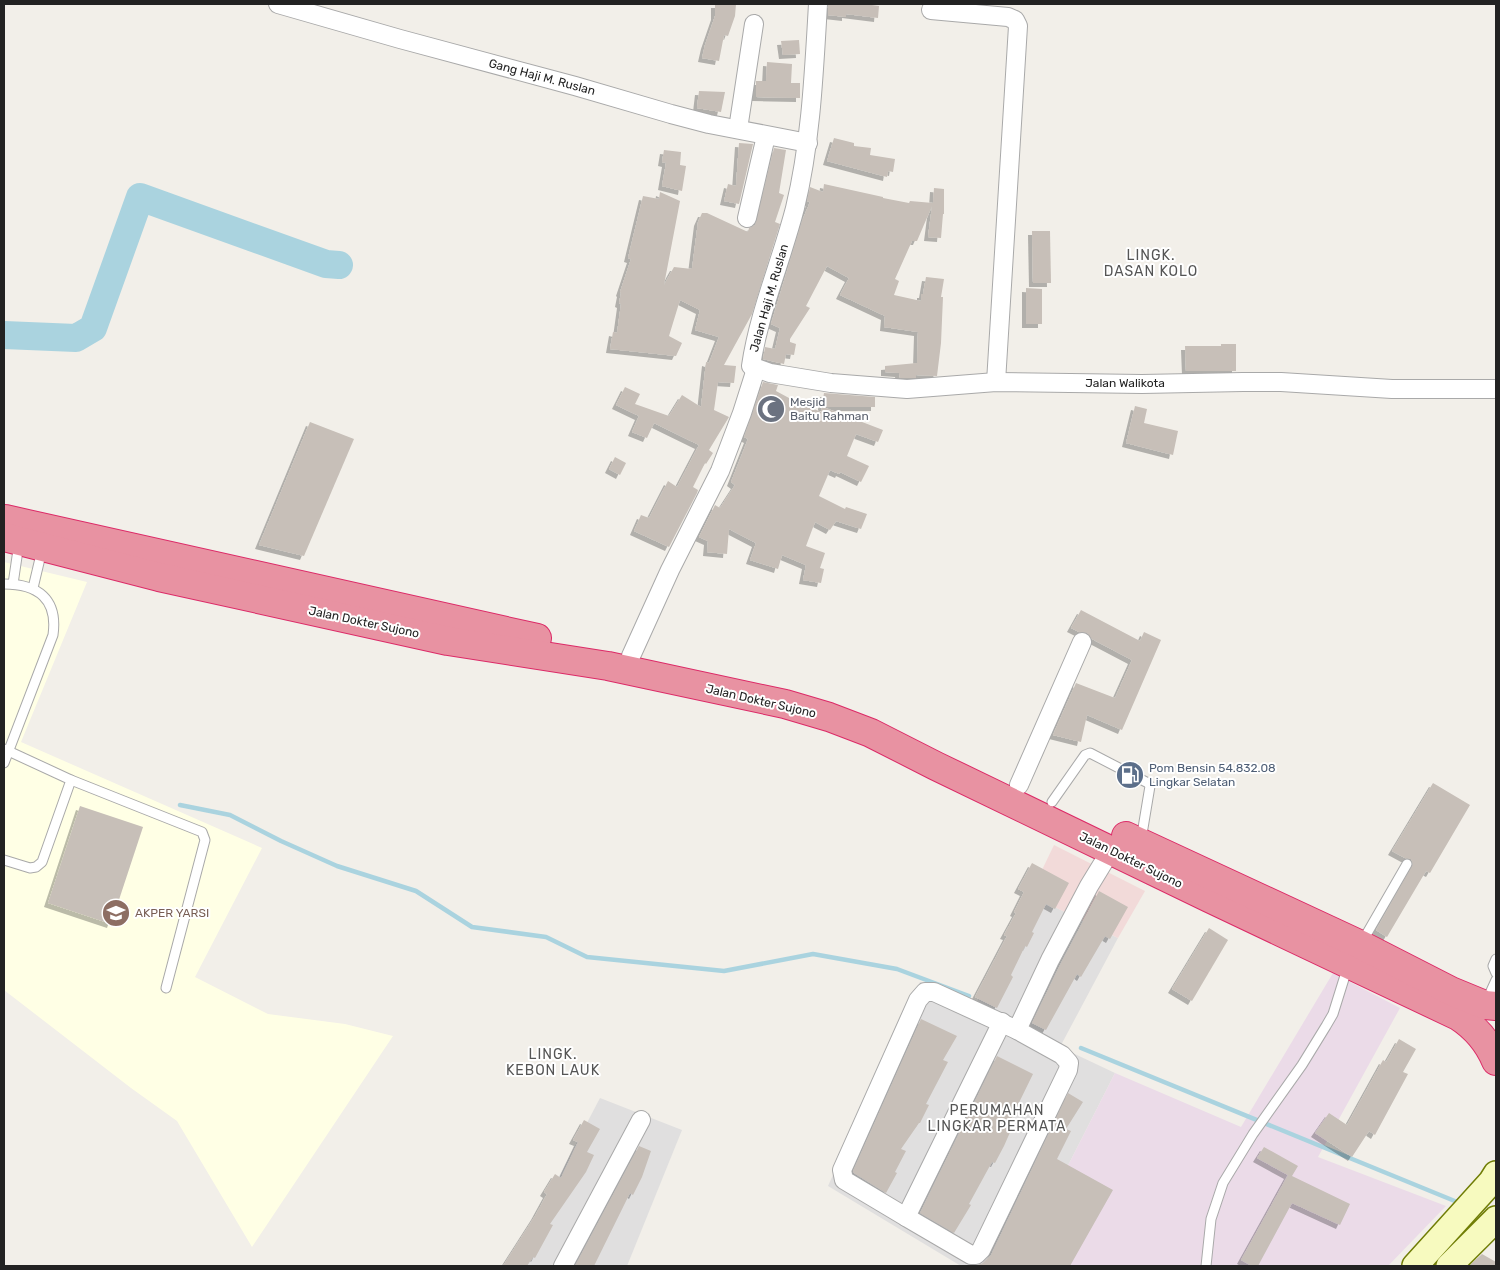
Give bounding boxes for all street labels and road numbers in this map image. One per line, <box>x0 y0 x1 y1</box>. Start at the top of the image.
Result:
street label: Gang Haji M. Ruslan <box>487 56 597 98</box>
street label: Jalan Haji M. Ruslan <box>747 242 791 354</box>
street label: Jalan Walikota <box>1085 376 1165 390</box>
street label: Jalan Dokter Sujono <box>307 603 421 641</box>
street label: Jalan Dokter Sujono <box>704 681 818 721</box>
street label: Jalan Dokter Sujono <box>1077 829 1185 891</box>

